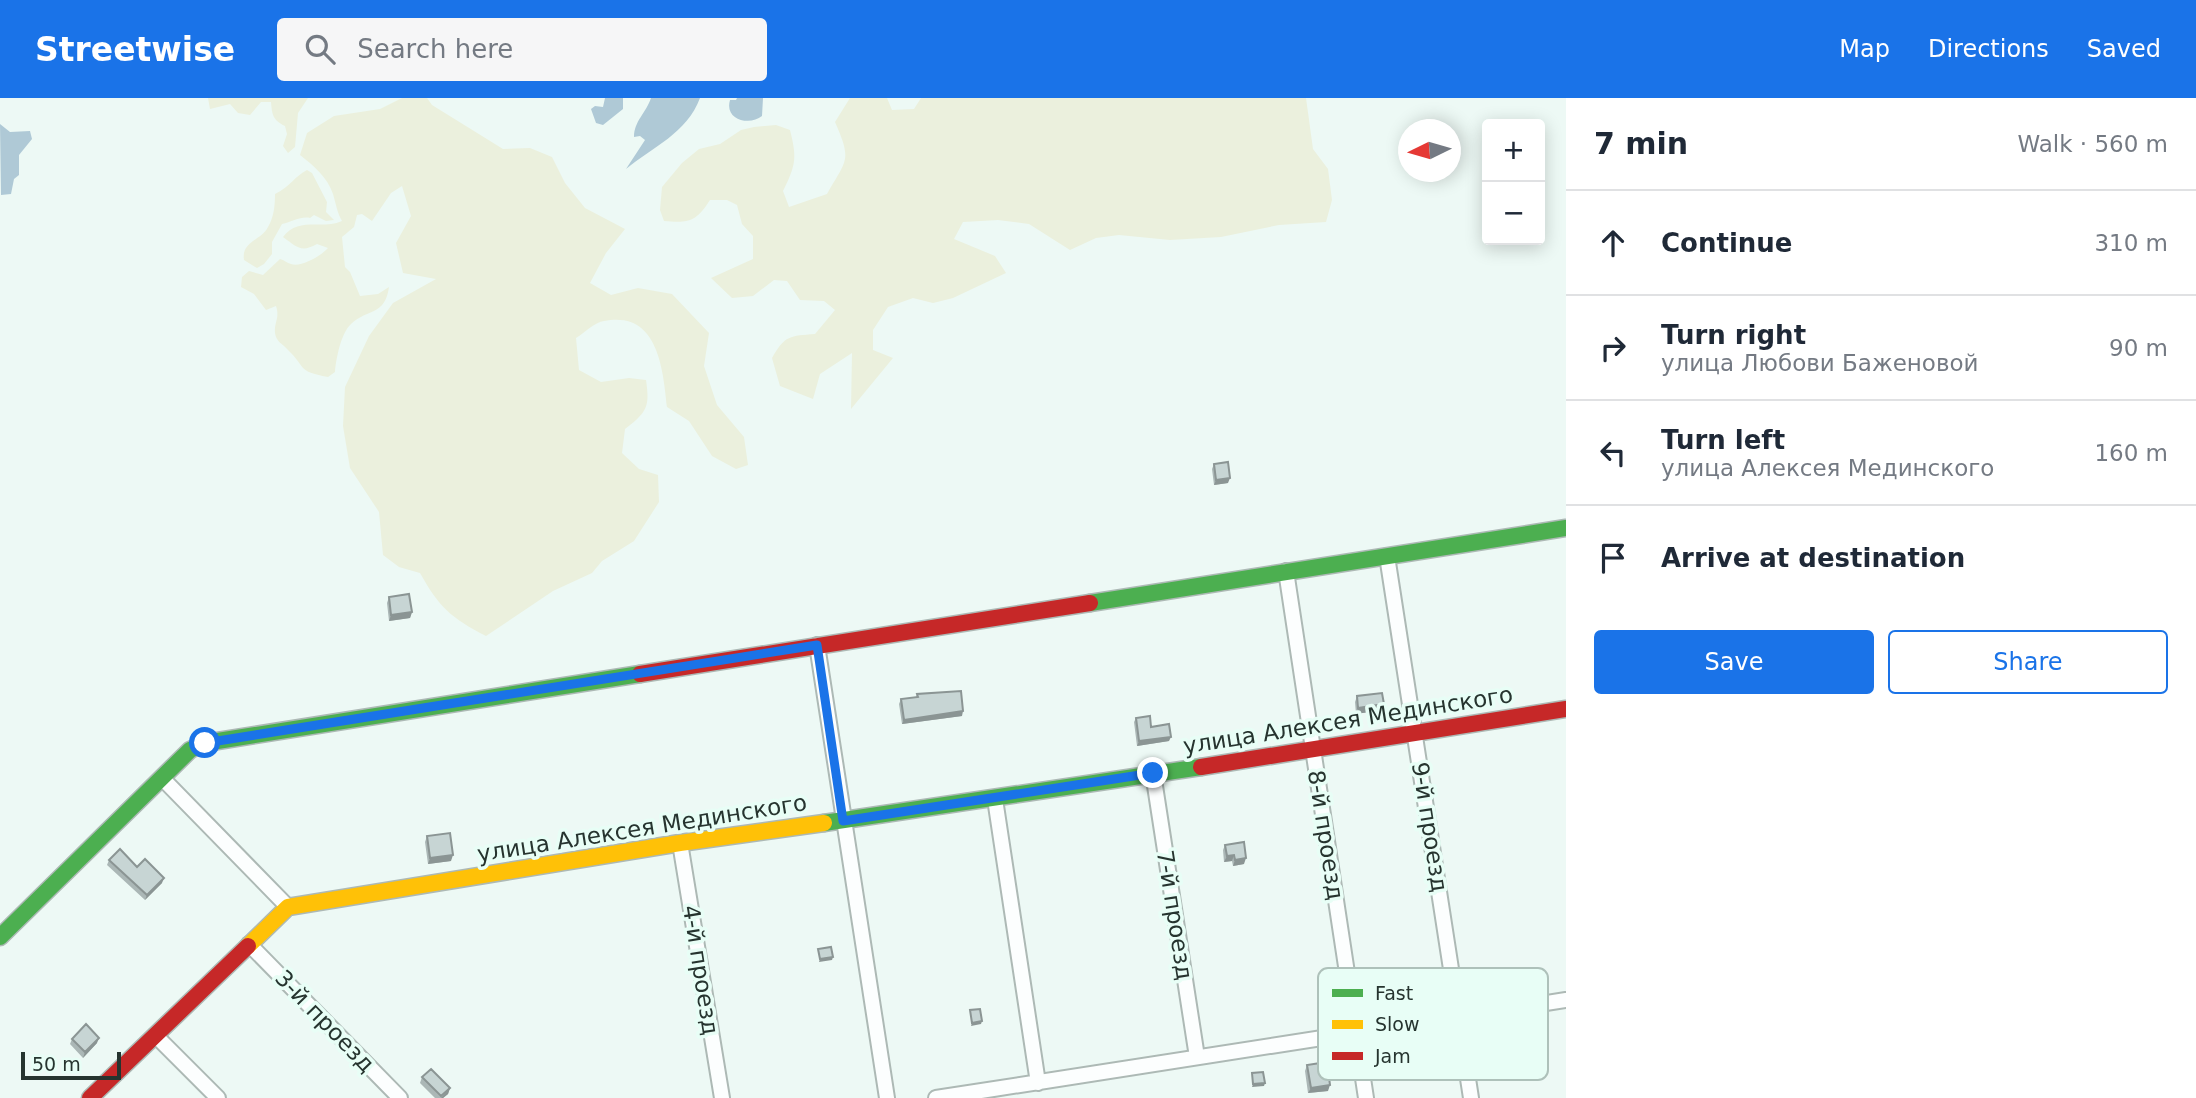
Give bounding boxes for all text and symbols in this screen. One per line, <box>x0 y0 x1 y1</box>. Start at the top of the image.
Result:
search box <box>277 18 767 81</box>
text: Streetwise <box>35 30 235 69</box>
icon: search <box>301 30 339 68</box>
text: Search here <box>357 34 513 64</box>
text: Map <box>1839 35 1890 63</box>
text: Directions <box>1928 35 2049 63</box>
text: Saved <box>2087 35 2161 63</box>
north arrow <box>1398 119 1461 182</box>
map controls <box>1482 119 1545 245</box>
button: + <box>1482 119 1545 182</box>
text: 7 min <box>1594 126 1688 161</box>
text: Walk · 560 m <box>2017 131 2168 157</box>
button: − <box>1482 182 1545 245</box>
icon: ahead <box>1594 224 1632 262</box>
text: Continue <box>1661 228 1792 258</box>
text: 310 m <box>2094 230 2168 256</box>
text: Turn right <box>1661 320 1806 350</box>
icon: right <box>1594 329 1632 367</box>
text: 90 m <box>2109 335 2168 361</box>
text: улица Любови Баженовой <box>1661 350 1978 376</box>
text: Turn left <box>1661 425 1785 455</box>
icon: left <box>1594 434 1632 472</box>
text: 160 m <box>2094 440 2168 466</box>
text: улица Алексея Мединского <box>1661 455 1994 481</box>
icon: arrive <box>1594 539 1632 577</box>
text: Arrive at destination <box>1661 543 1965 573</box>
button: Save <box>1594 630 1874 694</box>
button: Share <box>1888 630 2168 694</box>
street label: улица Алексея Мединского <box>1181 681 1515 759</box>
route start <box>189 727 220 758</box>
route end <box>1137 757 1168 788</box>
street label: 9-й проезд <box>1407 760 1453 894</box>
street label: 8-й проезд <box>1303 768 1349 902</box>
street label: улица Алексея Мединского <box>475 789 809 867</box>
street label: 7-й проезд <box>1152 848 1198 982</box>
street label: 4-й проезд <box>678 903 724 1037</box>
street label: 3-й проезд <box>270 965 380 1077</box>
legend <box>1318 968 1548 1080</box>
text: Fast <box>1375 982 1413 1004</box>
text: Slow <box>1375 1013 1420 1035</box>
text: Jam <box>1374 1045 1411 1067</box>
scale bar <box>21 1049 121 1081</box>
text: 50 m <box>32 1053 81 1075</box>

